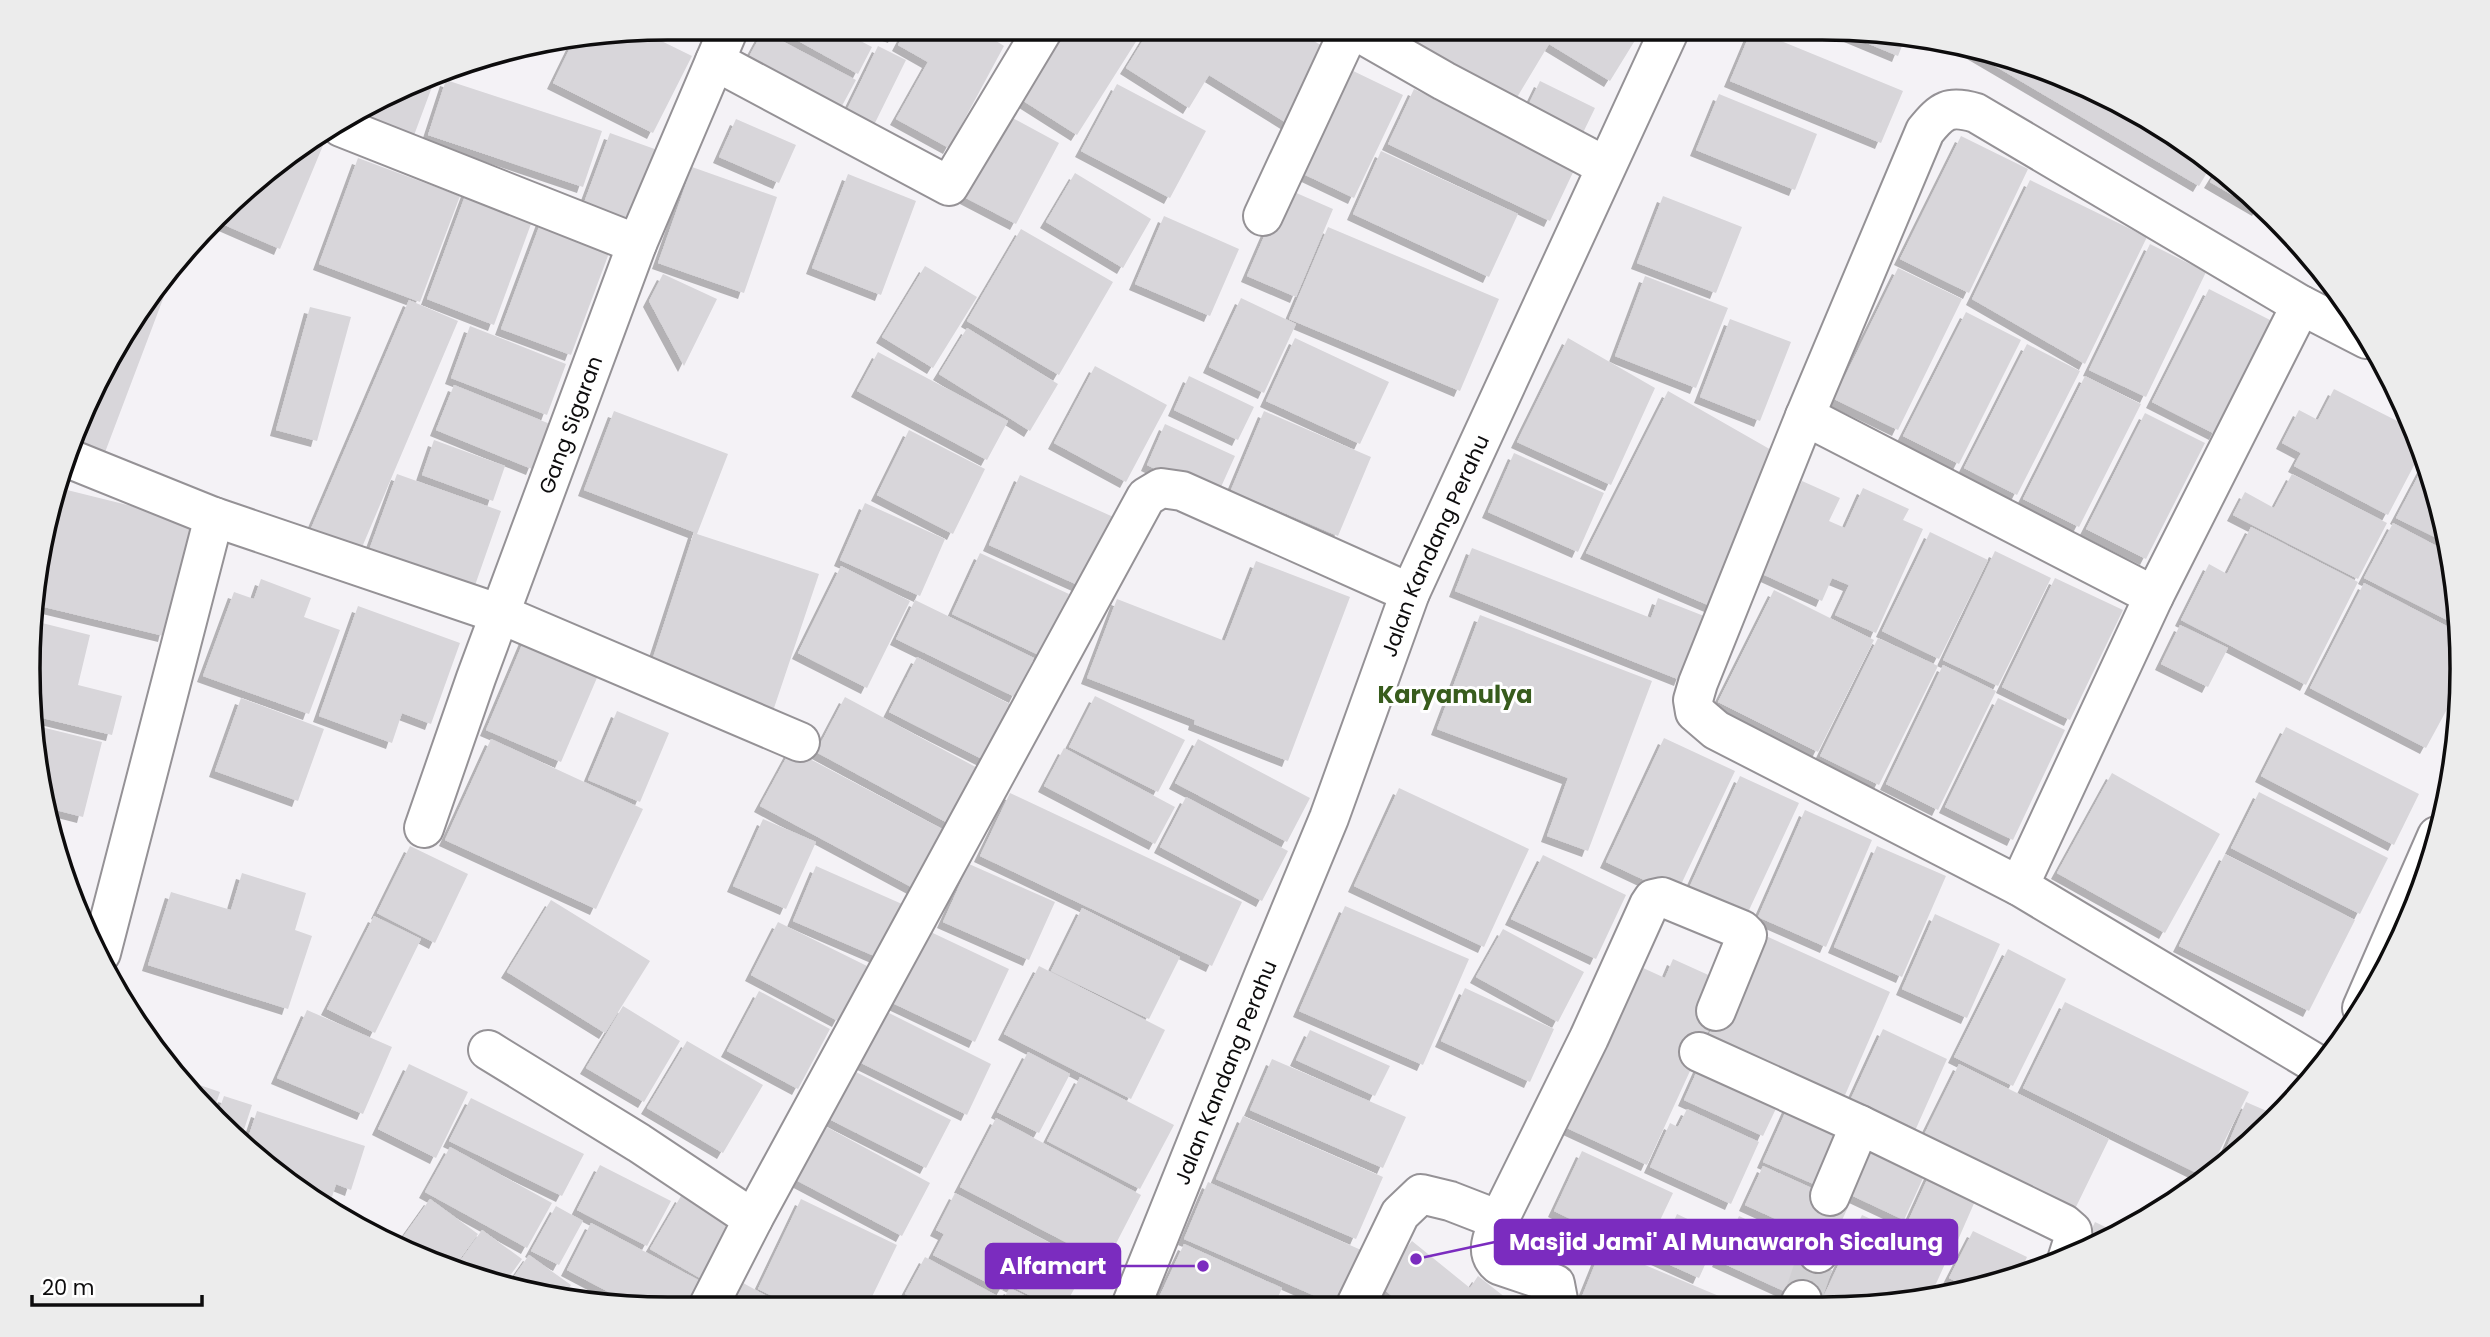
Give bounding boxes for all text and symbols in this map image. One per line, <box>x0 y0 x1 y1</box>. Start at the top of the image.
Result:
street label: Gang Sigaran <box>531 352 609 498</box>
street label: Jalan Kandang Perahu <box>1374 430 1496 661</box>
district label: Karyamulya <box>1378 678 1532 711</box>
street label: Jalan Kandang Perahu <box>1167 955 1283 1189</box>
callout: Masjid Jami' Al Munawaroh Sicalung <box>1495 1220 1957 1264</box>
text: Masjid Jami' Al Munawaroh Sicalung <box>1509 1226 1943 1258</box>
callout: Alfamart <box>986 1244 1120 1288</box>
text: Alfamart <box>1000 1250 1106 1282</box>
scale bar <box>32 1264 201 1308</box>
text: 20 m <box>42 1273 95 1302</box>

